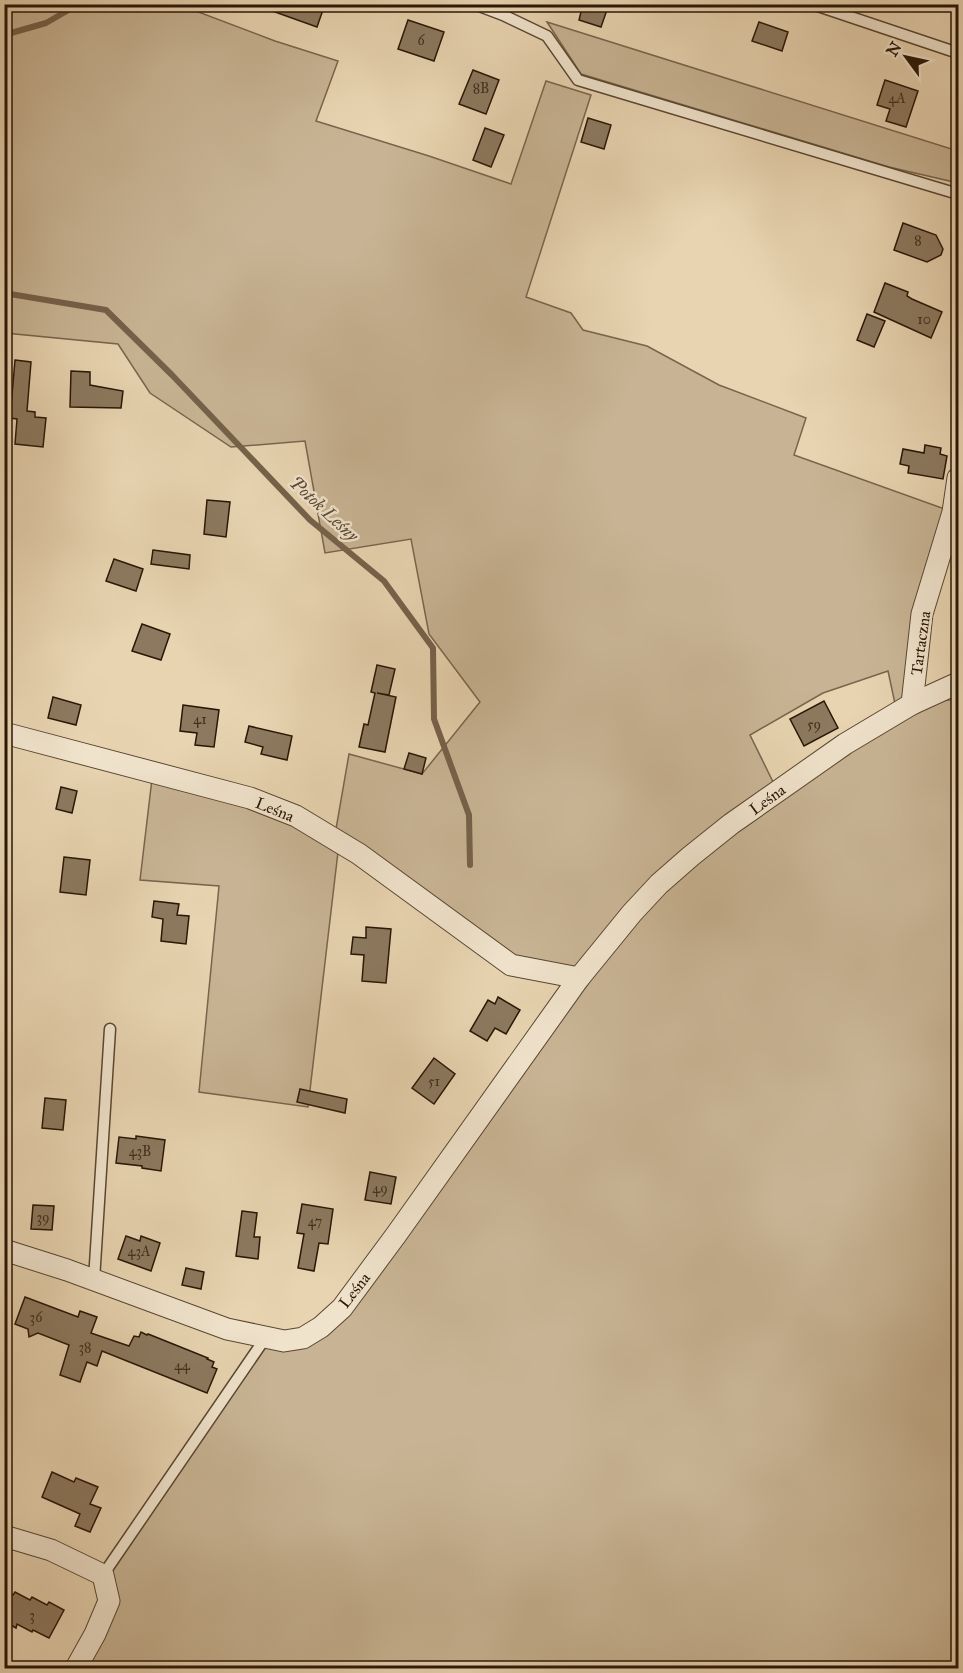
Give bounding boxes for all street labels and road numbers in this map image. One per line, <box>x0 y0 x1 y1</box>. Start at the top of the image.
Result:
street label: Tartaczna <box>907 609 934 676</box>
street label: Leśna <box>746 780 789 819</box>
street label: Leśna <box>253 793 297 826</box>
street label: Leśna <box>335 1269 374 1312</box>

